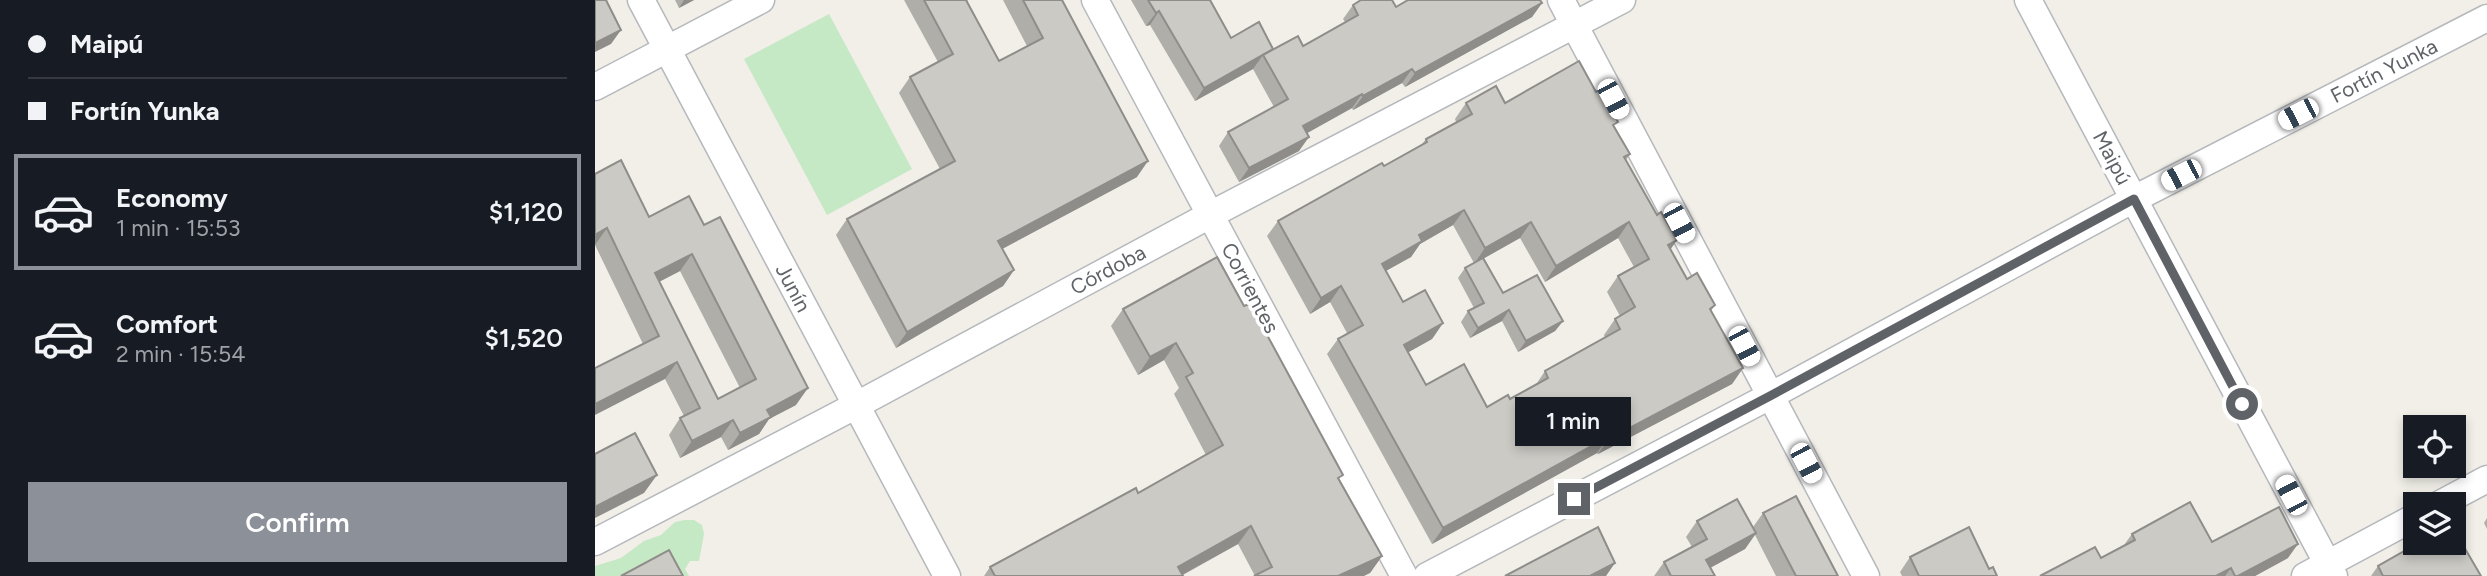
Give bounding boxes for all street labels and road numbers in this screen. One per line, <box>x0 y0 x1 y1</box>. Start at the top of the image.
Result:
street label: Fortín Yunka <box>2326 33 2441 108</box>
street label: Maipú <box>2088 127 2137 189</box>
street label: Corrientes <box>1216 238 1285 337</box>
street label: Córdoba <box>1066 239 1150 300</box>
street label: Junín <box>770 259 816 316</box>

